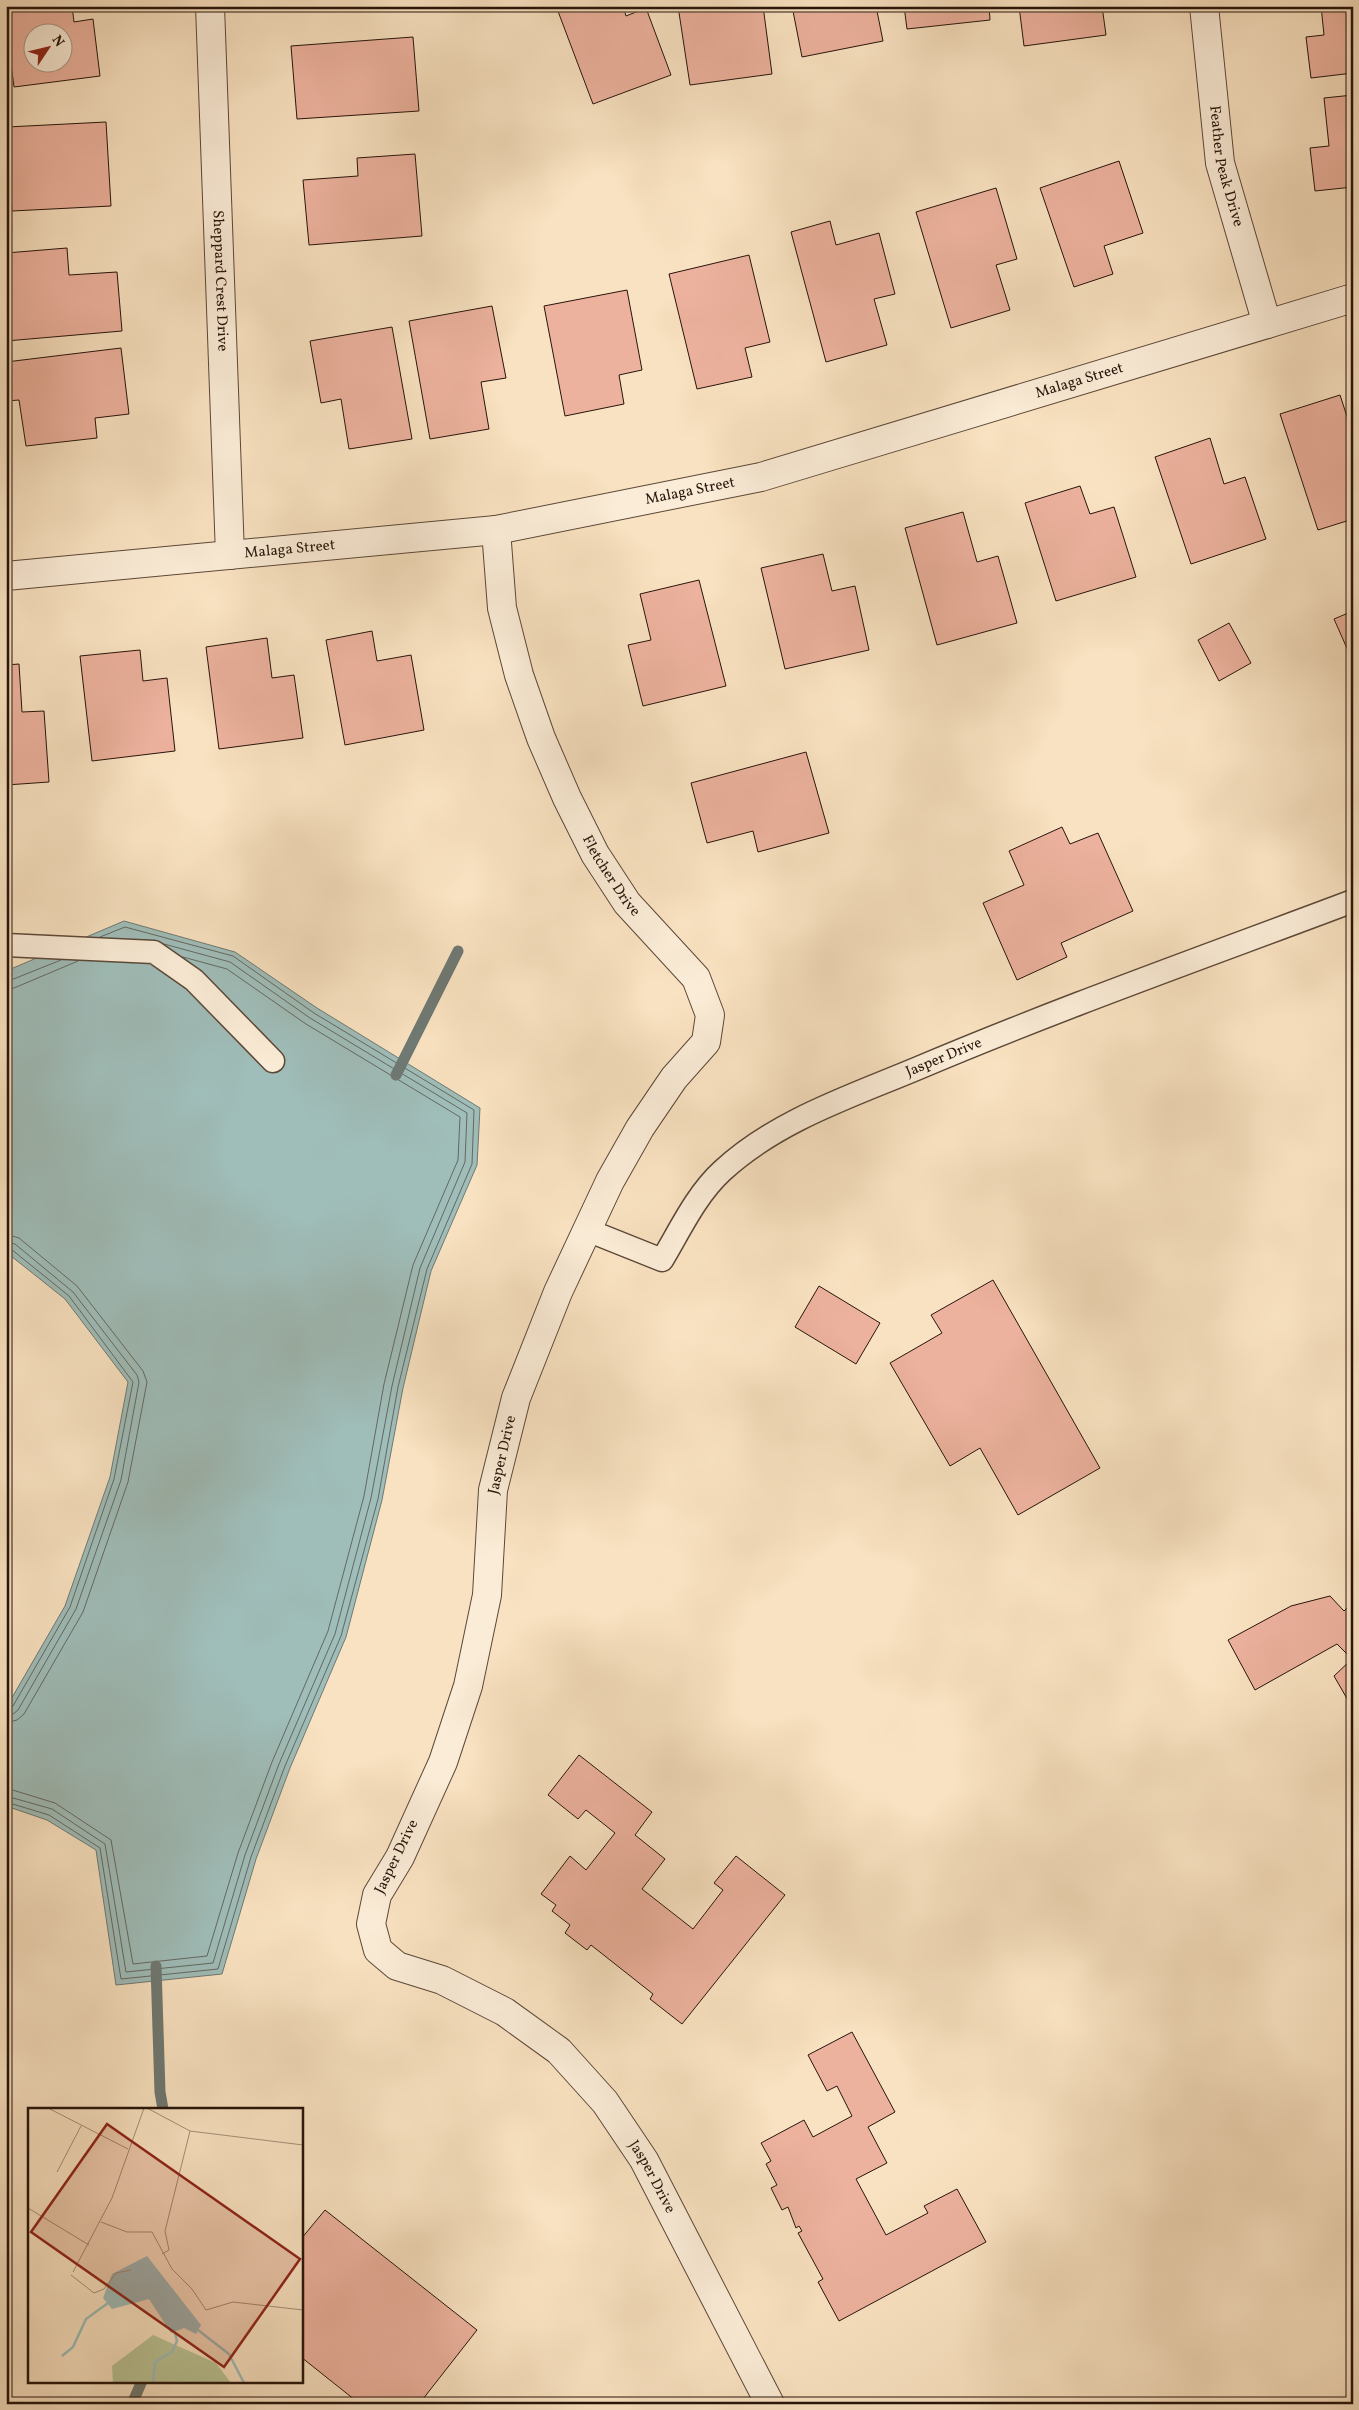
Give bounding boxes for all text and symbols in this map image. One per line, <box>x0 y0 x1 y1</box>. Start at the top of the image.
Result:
north arrow <box>22 22 72 72</box>
text: N <box>47 32 68 51</box>
street label: Feather Peak Drive <box>1204 105 1249 229</box>
street label: Sheppard Crest Drive <box>207 210 233 352</box>
street label: Malaga Street <box>1033 358 1126 404</box>
street label: Malaga Street <box>643 472 737 510</box>
street label: Malaga Street <box>243 535 336 564</box>
street label: Fletcher Drive <box>577 832 645 921</box>
street label: Jasper Drive <box>903 1032 985 1083</box>
street label: Jasper Drive <box>484 1413 522 1497</box>
street label: Jasper Drive <box>370 1816 424 1898</box>
inset map <box>28 2108 302 2382</box>
street label: Jasper Drive <box>623 2136 680 2217</box>

